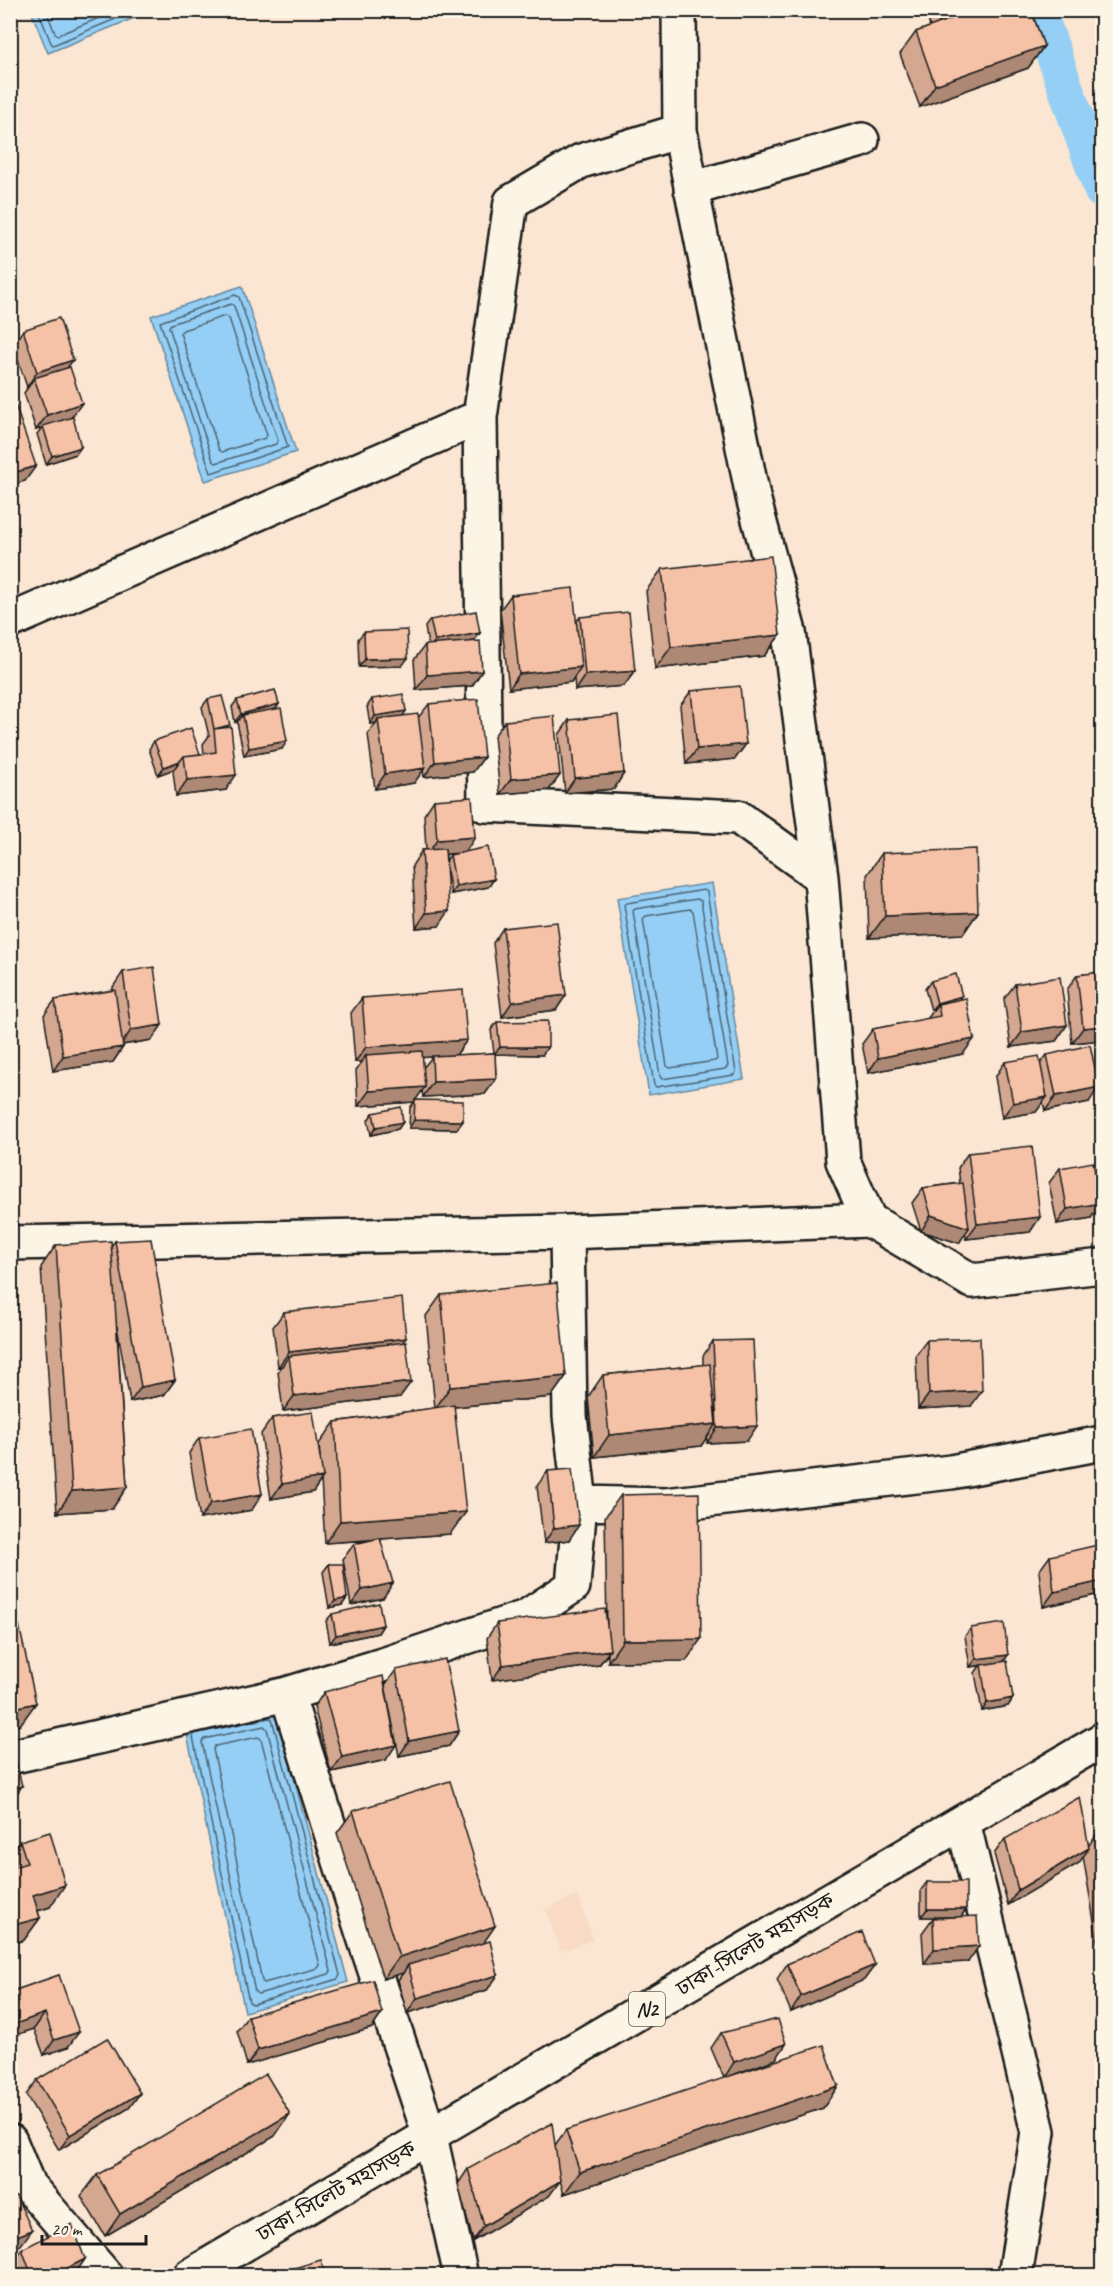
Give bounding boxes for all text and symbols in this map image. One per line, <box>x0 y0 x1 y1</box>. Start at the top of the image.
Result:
street label: ঢাকা-সিলেট মহাসড়ক <box>671 1886 839 2002</box>
road number: N2 <box>629 1992 665 2026</box>
street label: ঢাকা-সিলেট মহাসড়ক <box>251 2134 421 2248</box>
scale bar <box>42 2208 146 2246</box>
text: 20 m <box>51 2218 84 2240</box>

